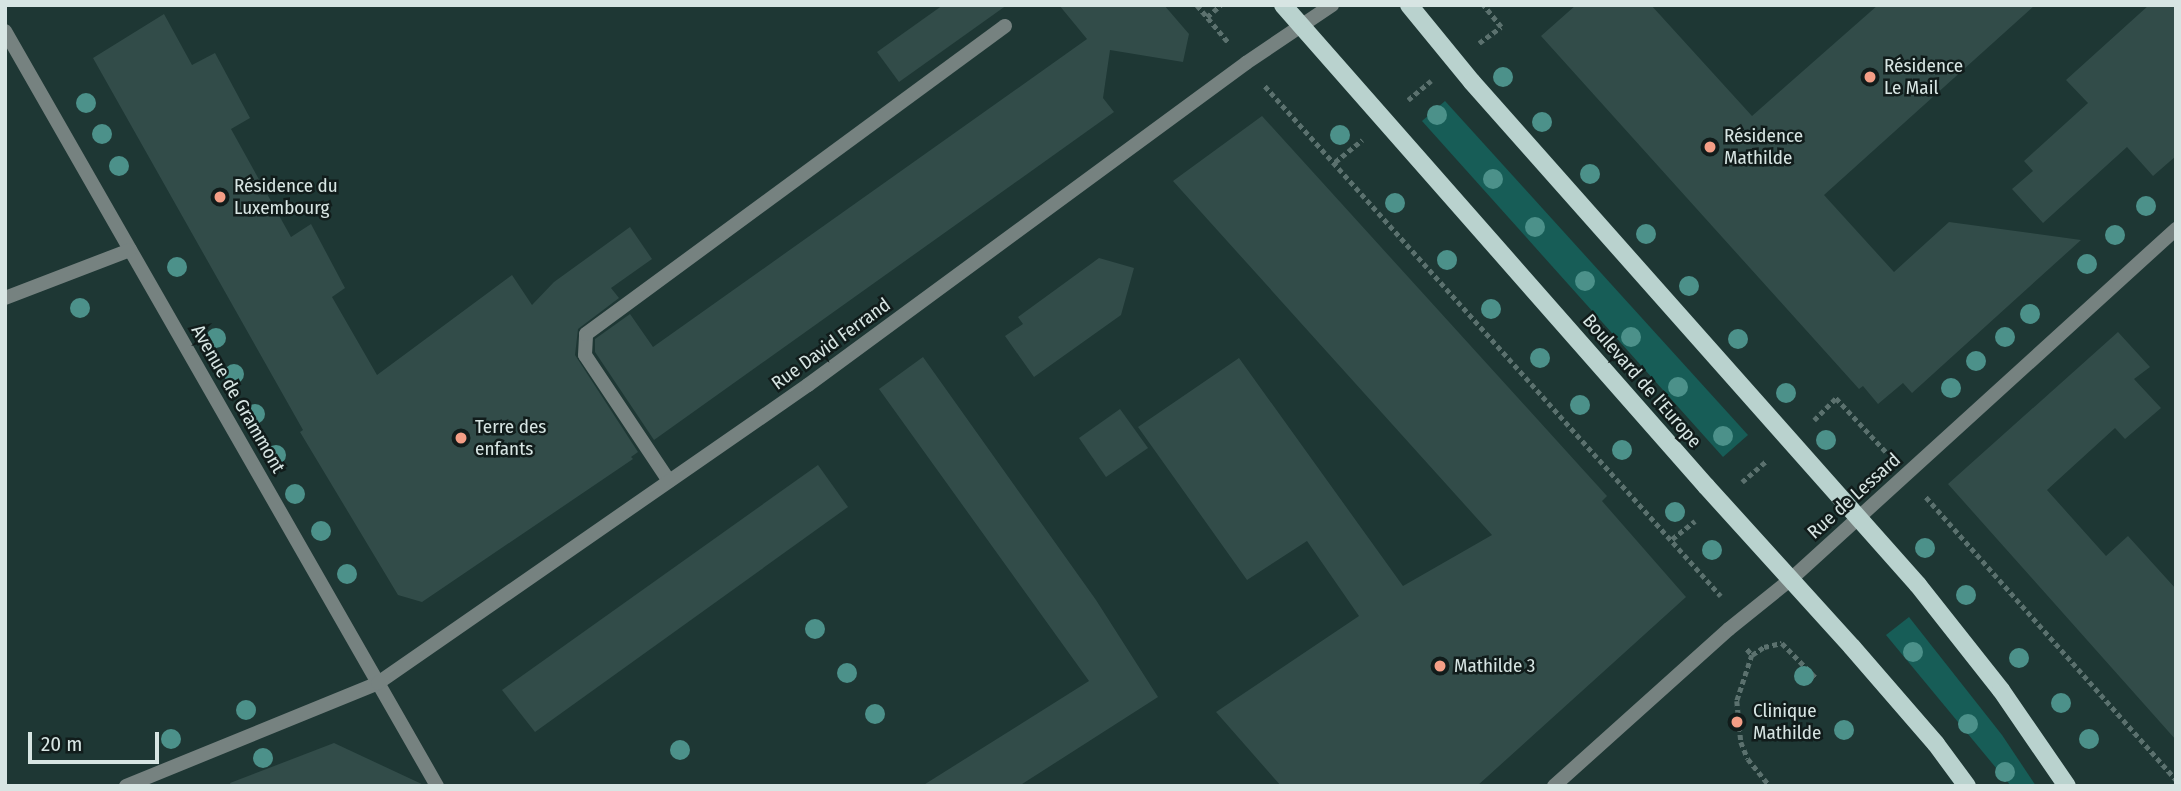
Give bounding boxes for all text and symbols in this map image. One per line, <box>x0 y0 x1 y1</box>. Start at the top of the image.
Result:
place label: Résidence Le Mail <box>1884 55 1963 99</box>
marker: Résidence Le Mail <box>1862 69 1878 85</box>
place label: Résidence Mathilde <box>1724 125 1803 169</box>
marker: Résidence Mathilde <box>1702 139 1718 155</box>
place label: Résidence du Luxembourg <box>234 175 338 219</box>
marker: Résidence du Luxembourg <box>212 189 228 205</box>
street label: Rue David Ferrand <box>767 293 895 395</box>
street label: Boulevard de l'Europe <box>1578 310 1706 452</box>
street label: Avenue de Grammont <box>186 321 290 477</box>
place label: Terre des enfants <box>475 416 546 460</box>
marker: Terre des enfants <box>453 430 469 446</box>
street label: Rue de Lessard <box>1803 448 1905 544</box>
place label: Mathilde 3 <box>1454 655 1535 677</box>
marker: Mathilde 3 <box>1432 658 1448 674</box>
place label: Clinique Mathilde <box>1753 700 1821 744</box>
marker: Clinique Mathilde <box>1727 712 1747 732</box>
scale bar <box>32 718 163 762</box>
text: 20 m <box>41 731 82 757</box>

